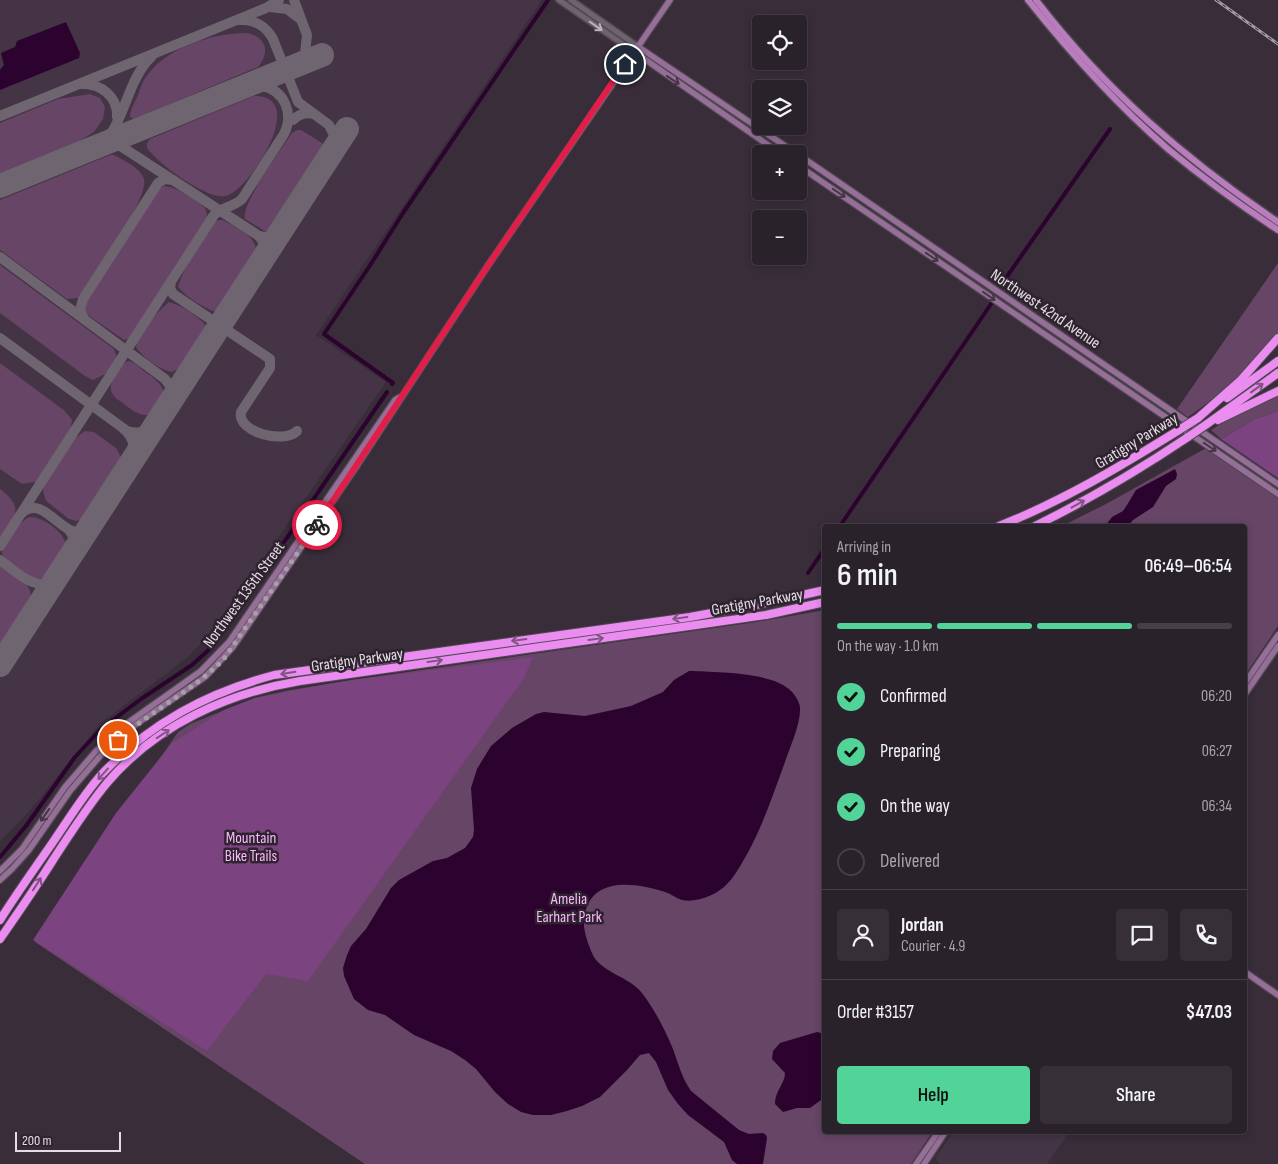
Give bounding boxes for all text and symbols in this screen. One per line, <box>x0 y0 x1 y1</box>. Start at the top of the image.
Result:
map controls <box>752 15 807 265</box>
button: locate <box>752 15 807 70</box>
one-way arrow <box>589 21 603 31</box>
pin <box>604 43 646 85</box>
icon: home <box>611 50 639 78</box>
one-way arrow <box>666 74 680 85</box>
button: layers <box>752 80 807 135</box>
button: + <box>752 145 807 200</box>
one-way arrow <box>832 188 846 198</box>
button: − <box>752 210 807 265</box>
one-way arrow <box>925 252 939 262</box>
street label: Northwest 42nd Avenue <box>987 265 1104 353</box>
one-way arrow <box>982 291 996 301</box>
one-way arrow <box>1250 383 1264 393</box>
street label: Gratigny Parkway <box>1092 409 1181 473</box>
one-way arrow <box>1202 442 1216 452</box>
one-way arrow <box>1071 499 1086 509</box>
courier <box>292 500 342 550</box>
icon: bike <box>303 511 331 539</box>
street label: Northwest 135th Street <box>199 538 289 652</box>
text: Arriving in <box>837 538 891 557</box>
text: 06:49–06:54 <box>1144 555 1232 578</box>
text: 6 min <box>837 556 898 595</box>
street label: Gratigny Parkway <box>710 585 805 620</box>
one-way arrow <box>672 613 688 623</box>
one-way arrow <box>588 634 604 644</box>
one-way arrow <box>511 636 527 646</box>
text: On the way · 1.0 km <box>837 637 939 656</box>
street label: Gratigny Parkway <box>310 645 404 676</box>
one-way arrow <box>427 656 443 666</box>
one-way arrow <box>281 669 297 679</box>
icon: check <box>837 683 865 711</box>
text: Confirmed <box>880 685 947 708</box>
text: 06:20 <box>1201 687 1232 706</box>
pin <box>97 719 139 761</box>
icon: bag <box>104 726 132 754</box>
one-way arrow <box>156 729 170 739</box>
icon: check <box>837 738 865 766</box>
text: Preparing <box>880 740 941 763</box>
text: 06:27 <box>1202 742 1232 761</box>
one-way arrow <box>97 767 109 780</box>
icon: check <box>837 793 865 821</box>
text: On the way <box>880 795 950 818</box>
text: 06:34 <box>1201 797 1232 816</box>
one-way arrow <box>40 808 50 822</box>
park label: Mountain Bike Trails <box>225 829 277 866</box>
text: Delivered <box>880 850 940 873</box>
one-way arrow <box>32 877 43 891</box>
park label: Amelia Earhart Park <box>536 890 602 927</box>
button: person <box>837 909 889 961</box>
button: chat <box>1116 909 1168 961</box>
button: phone <box>1180 909 1232 961</box>
text: Jordan <box>901 914 944 937</box>
text: Courier · 4.9 <box>901 937 965 956</box>
text: Order #3157 <box>837 1001 914 1024</box>
text: $47.03 <box>1186 1001 1232 1024</box>
button: Help <box>837 1066 1030 1124</box>
button: Share <box>1040 1066 1232 1124</box>
scale bar <box>15 1129 121 1152</box>
text: 200 m <box>22 1132 51 1149</box>

